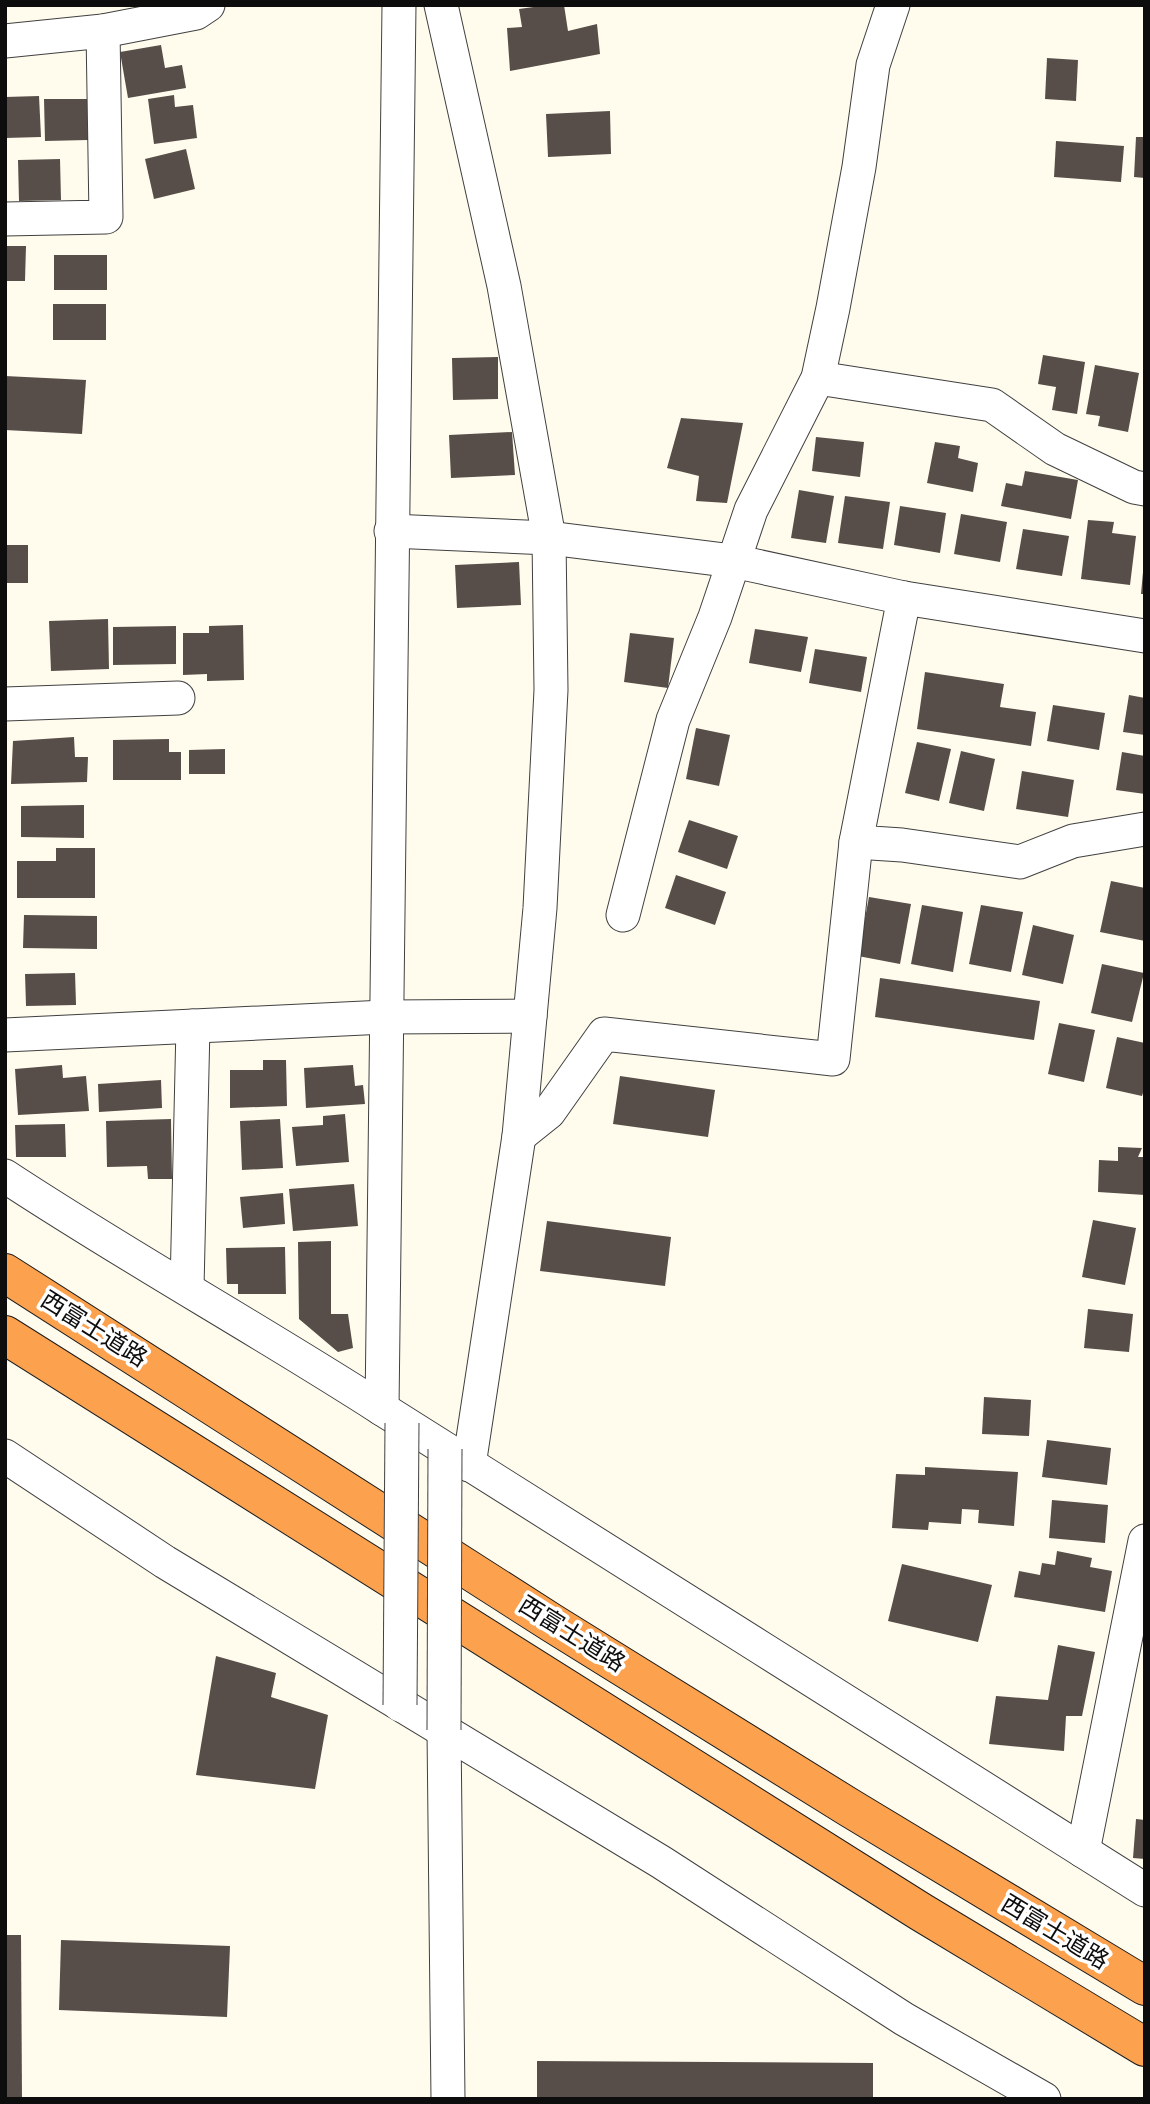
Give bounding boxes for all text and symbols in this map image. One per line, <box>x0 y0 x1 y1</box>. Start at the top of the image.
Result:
street label: 西富士道路 <box>36 1285 152 1373</box>
street label: 西富士道路 <box>514 1590 630 1678</box>
street label: 西富士道路 <box>996 1889 1114 1975</box>

